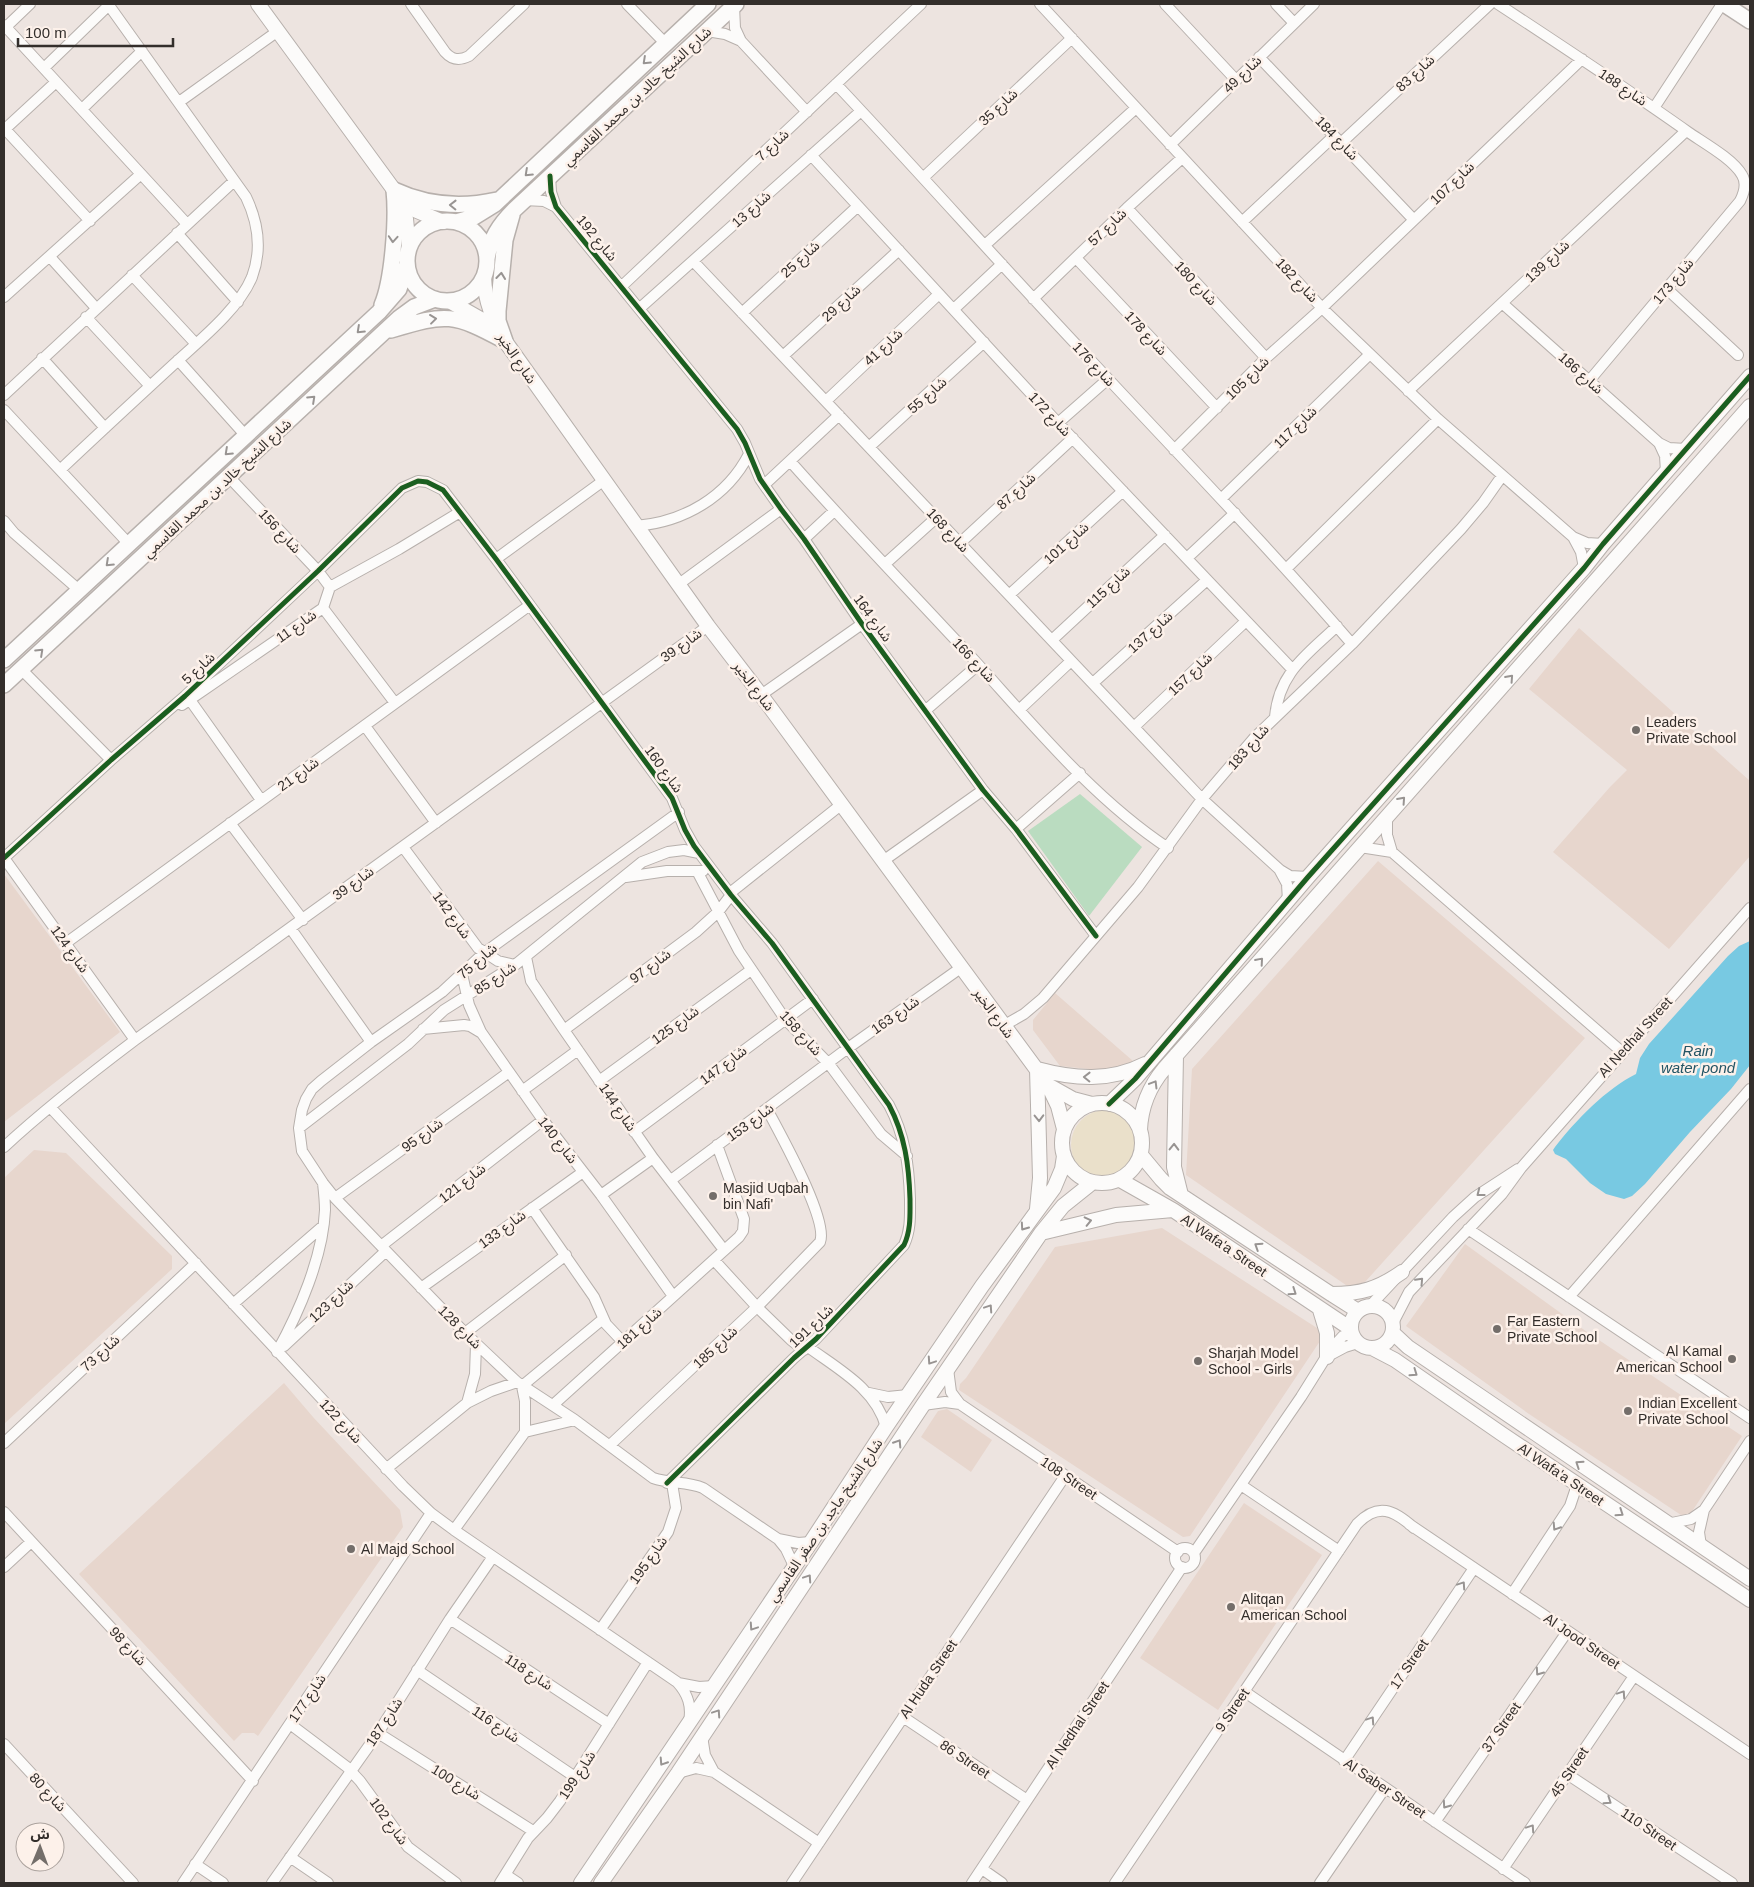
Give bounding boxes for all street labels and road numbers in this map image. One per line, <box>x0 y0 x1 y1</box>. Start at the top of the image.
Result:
street label: شارع الشيخ خالد بن محمد القاسمي <box>560 23 717 171</box>
street label: شارع 83 <box>1392 51 1440 97</box>
street label: شارع 49 <box>1220 52 1266 98</box>
street label: شارع 188 <box>1594 65 1650 111</box>
street label: شارع 35 <box>975 85 1023 131</box>
street label: شارع 184 <box>1310 113 1362 165</box>
street label: شارع 7 <box>752 126 794 166</box>
street label: شارع 107 <box>1427 158 1479 210</box>
street label: شارع 13 <box>728 187 776 233</box>
street label: شارع 57 <box>1085 205 1131 251</box>
street label: شارع 192 <box>571 212 621 266</box>
street label: شارع 25 <box>777 237 825 283</box>
street label: شارع 139 <box>1522 237 1574 288</box>
street label: شارع 182 <box>1270 255 1321 307</box>
street label: شارع 173 <box>1649 255 1699 309</box>
street label: شارع 180 <box>1169 258 1220 310</box>
street label: شارع 29 <box>818 281 866 327</box>
street label: شارع 178 <box>1119 308 1170 360</box>
street label: شارع 41 <box>860 325 908 371</box>
street label: شارع الخير <box>491 329 540 388</box>
street label: شارع 176 <box>1067 339 1118 391</box>
street label: شارع 186 <box>1553 349 1607 399</box>
street label: شارع 105 <box>1222 353 1274 405</box>
street label: شارع 55 <box>904 373 952 419</box>
street label: شارع 172 <box>1023 389 1074 441</box>
street label: شارع 117 <box>1270 403 1322 454</box>
street label: شارع الشيخ خالد بن محمد القاسمي <box>140 415 297 563</box>
street label: شارع 87 <box>993 469 1041 515</box>
street label: شارع 168 <box>921 505 972 557</box>
street label: شارع 156 <box>253 506 304 558</box>
street label: شارع 101 <box>1040 519 1094 569</box>
street label: شارع 115 <box>1083 563 1135 613</box>
street label: شارع 164 <box>848 591 896 647</box>
street label: شارع 11 <box>273 606 321 648</box>
street label: شارع 137 <box>1124 608 1178 658</box>
street label: شارع 39 <box>657 625 706 668</box>
street label: شارع 166 <box>947 635 998 687</box>
street label: شارع 5 <box>178 649 220 689</box>
street label: شارع 157 <box>1165 649 1217 701</box>
street label: شارع الخير <box>727 657 778 716</box>
street label: شارع 183 <box>1224 721 1274 775</box>
street label: شارع 160 <box>639 742 687 798</box>
street label: شارع 21 <box>274 754 323 797</box>
street label: شارع 39 <box>329 863 378 906</box>
street label: شارع 142 <box>427 888 475 944</box>
street label: شارع 124 <box>45 922 93 978</box>
street label: شارع 75 <box>454 940 502 985</box>
street label: شارع 97 <box>627 946 675 989</box>
street label: شارع 85 <box>471 959 521 1000</box>
street label: شارع الخير <box>968 984 1017 1043</box>
street label: شارع 163 <box>868 993 924 1040</box>
street label: Al Nedhal Street <box>1595 994 1675 1080</box>
street label: شارع 125 <box>648 1002 704 1050</box>
street label: شارع 158 <box>775 1007 825 1061</box>
street label: شارع 147 <box>696 1042 751 1090</box>
street label: شارع 144 <box>594 1080 640 1136</box>
street label: شارع 153 <box>723 1099 779 1147</box>
street label: شارع 140 <box>533 1114 581 1168</box>
street label: شارع 95 <box>398 1115 447 1158</box>
street label: شارع 121 <box>436 1160 490 1208</box>
street label: شارع 133 <box>475 1206 531 1254</box>
street label: Al Wafa'a Street <box>1178 1210 1270 1280</box>
street label: شارع 123 <box>306 1277 358 1328</box>
street label: شارع 191 <box>786 1301 838 1353</box>
street label: شارع 128 <box>433 1302 485 1354</box>
street label: شارع 181 <box>613 1304 667 1354</box>
street label: شارع 185 <box>690 1323 742 1374</box>
street label: شارع 73 <box>77 1331 125 1377</box>
street label: شارع 122 <box>314 1396 365 1448</box>
street label: شارع الشيخ ماجد بن صقر القاسمي <box>764 1435 888 1606</box>
street label: Al Wafa'a Street <box>1515 1439 1607 1509</box>
street label: 108 Street <box>1038 1453 1100 1503</box>
street label: شارع 195 <box>626 1533 673 1589</box>
street label: Al Jood Street <box>1541 1610 1623 1672</box>
street label: شارع 98 <box>104 1623 150 1671</box>
street label: 17 Street <box>1386 1636 1432 1692</box>
street label: Al Huda Street <box>896 1637 960 1721</box>
street label: شارع 118 <box>501 1651 556 1696</box>
street label: شارع 177 <box>285 1671 331 1727</box>
street label: Al Nedhal Street <box>1042 1678 1112 1772</box>
street label: 9 Street <box>1212 1685 1252 1735</box>
street label: شارع 187 <box>362 1695 408 1751</box>
street label: 37 Street <box>1478 1699 1524 1755</box>
street label: شارع 116 <box>468 1702 523 1748</box>
street label: 86 Street <box>937 1736 993 1782</box>
street label: 45 Street <box>1546 1744 1592 1800</box>
street label: شارع 199 <box>555 1748 601 1804</box>
street label: Al Saber Street <box>1341 1755 1429 1821</box>
street label: شارع 100 <box>427 1761 483 1806</box>
street label: شارع 80 <box>24 1769 70 1817</box>
street label: شارع 102 <box>364 1794 412 1850</box>
street label: 110 Street <box>1618 1805 1680 1853</box>

